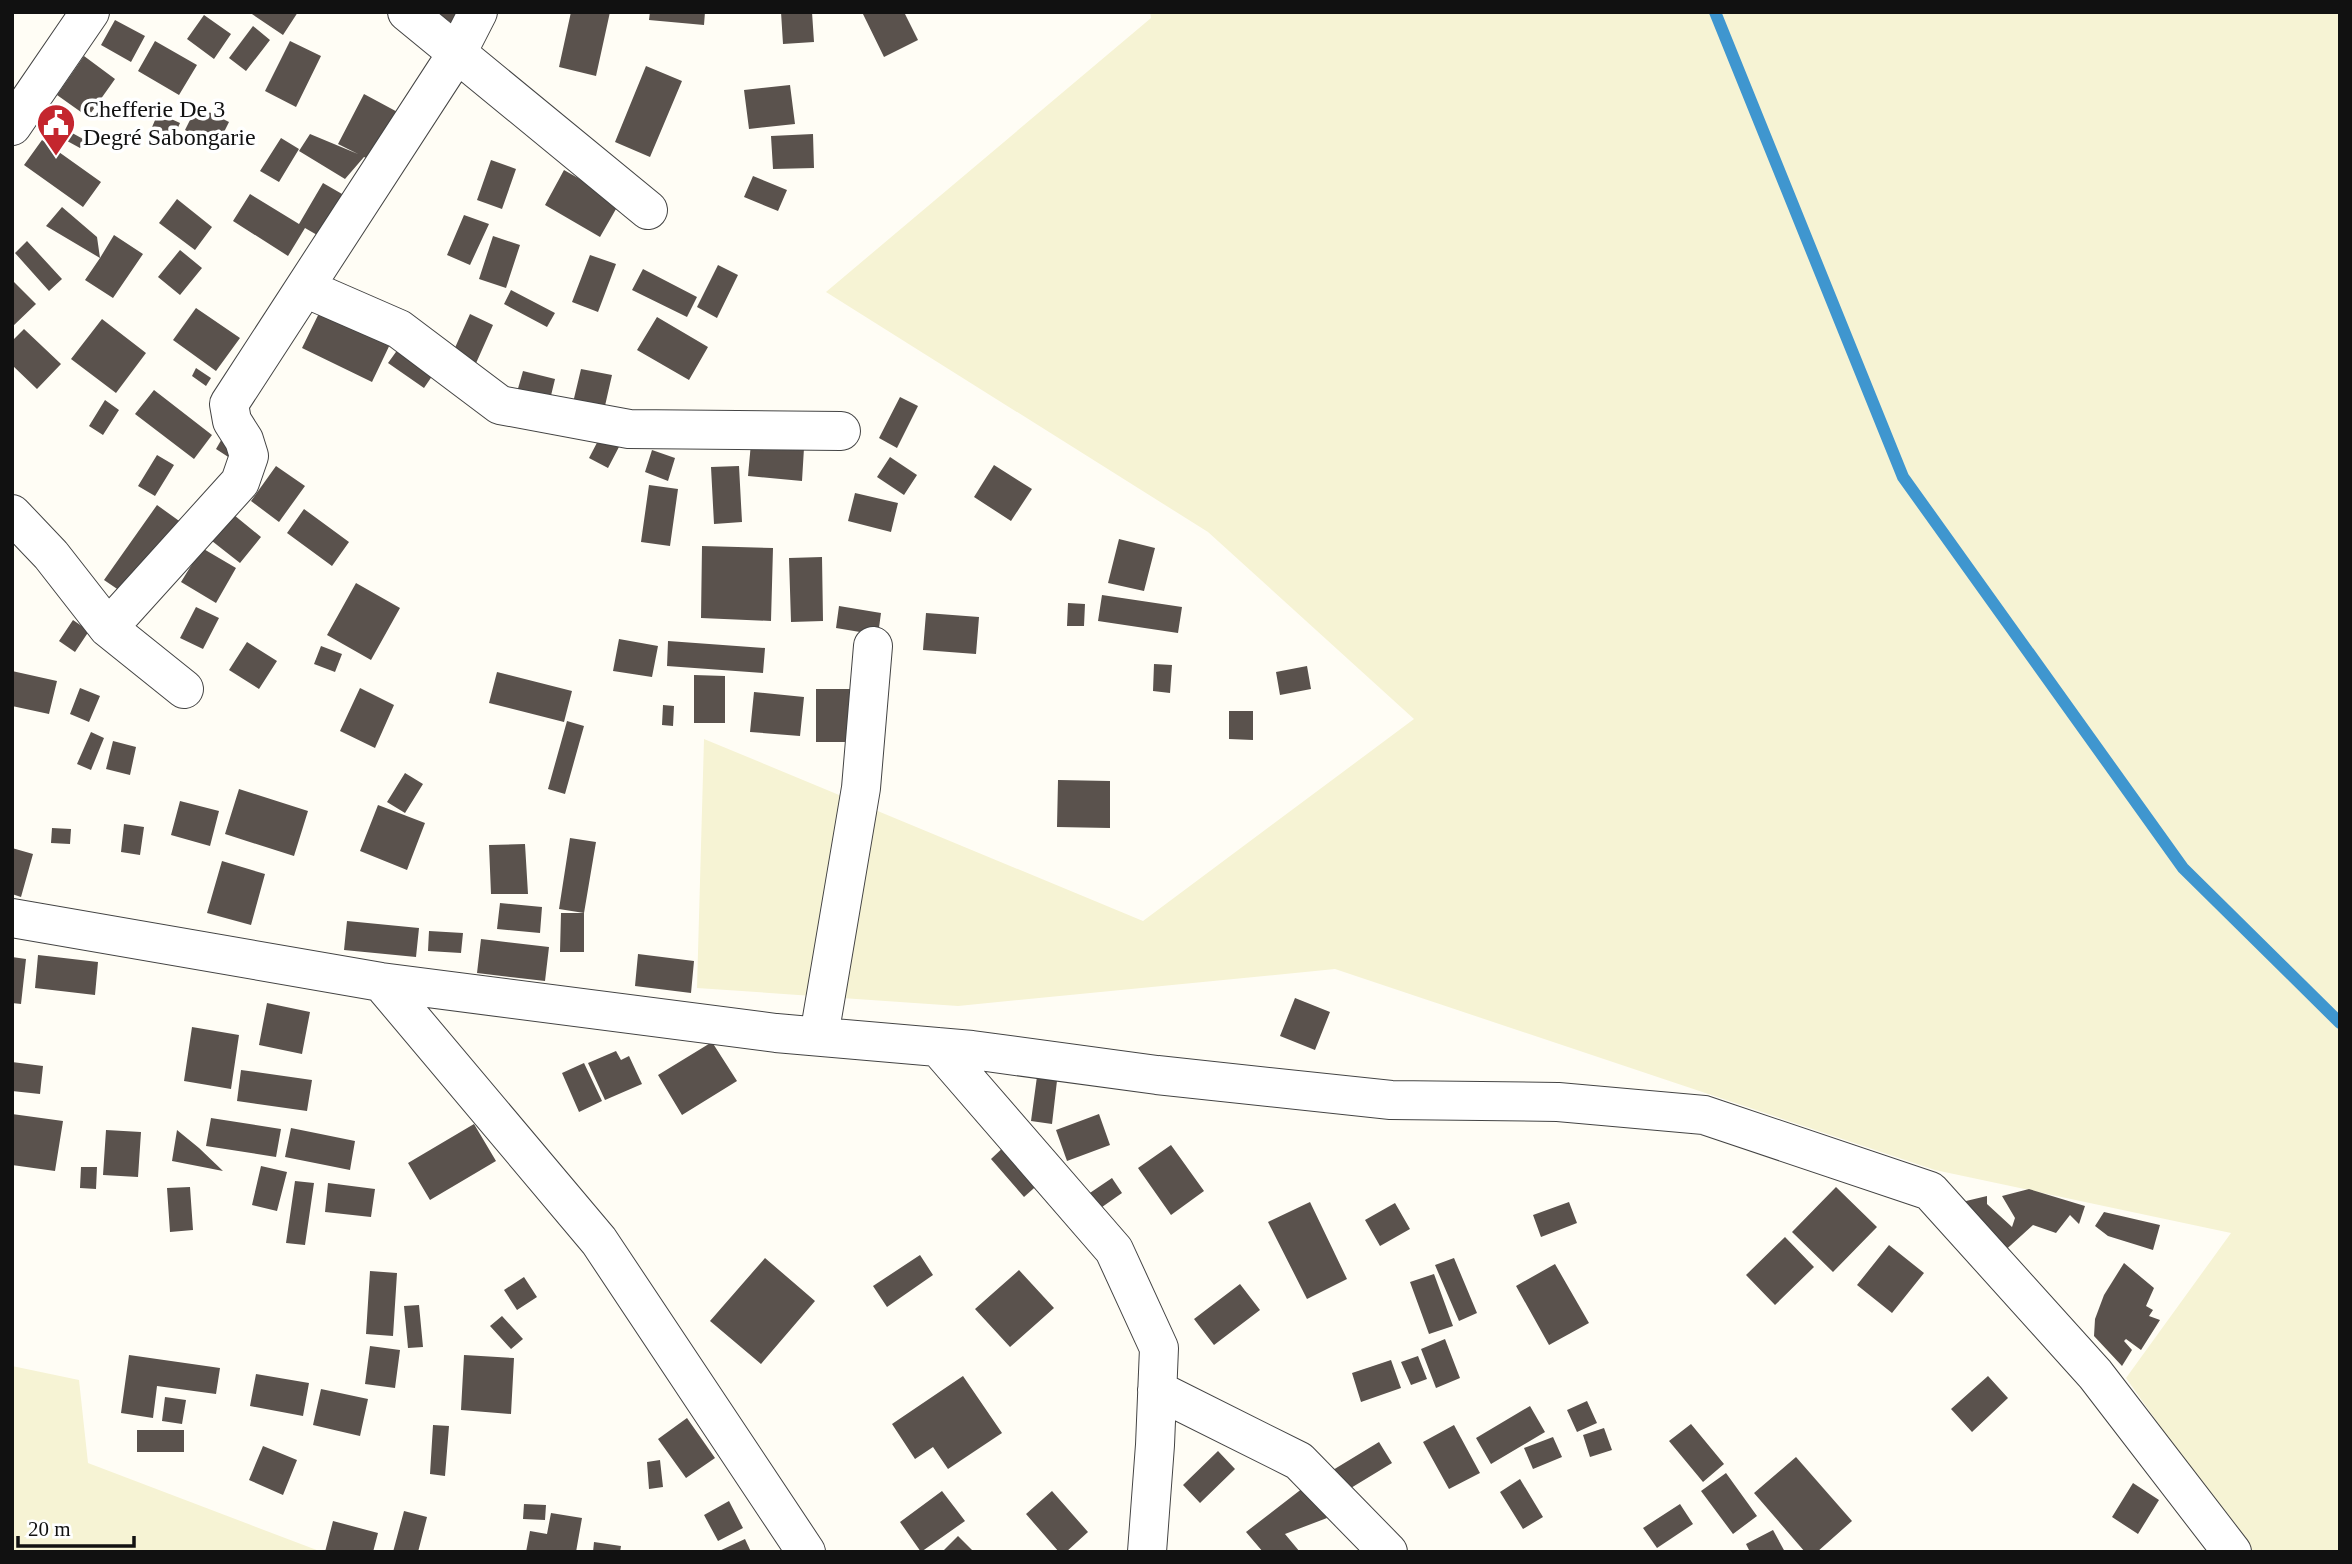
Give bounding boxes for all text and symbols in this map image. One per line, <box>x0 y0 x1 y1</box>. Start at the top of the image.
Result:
place label: Chefferie De 3 Degré Sabongarie <box>83 96 256 150</box>
public building icon: Chefferie De 3 Degré Sabongarie <box>35 102 77 157</box>
scale bar <box>18 1504 133 1548</box>
text: 20 m <box>28 1517 71 1541</box>

